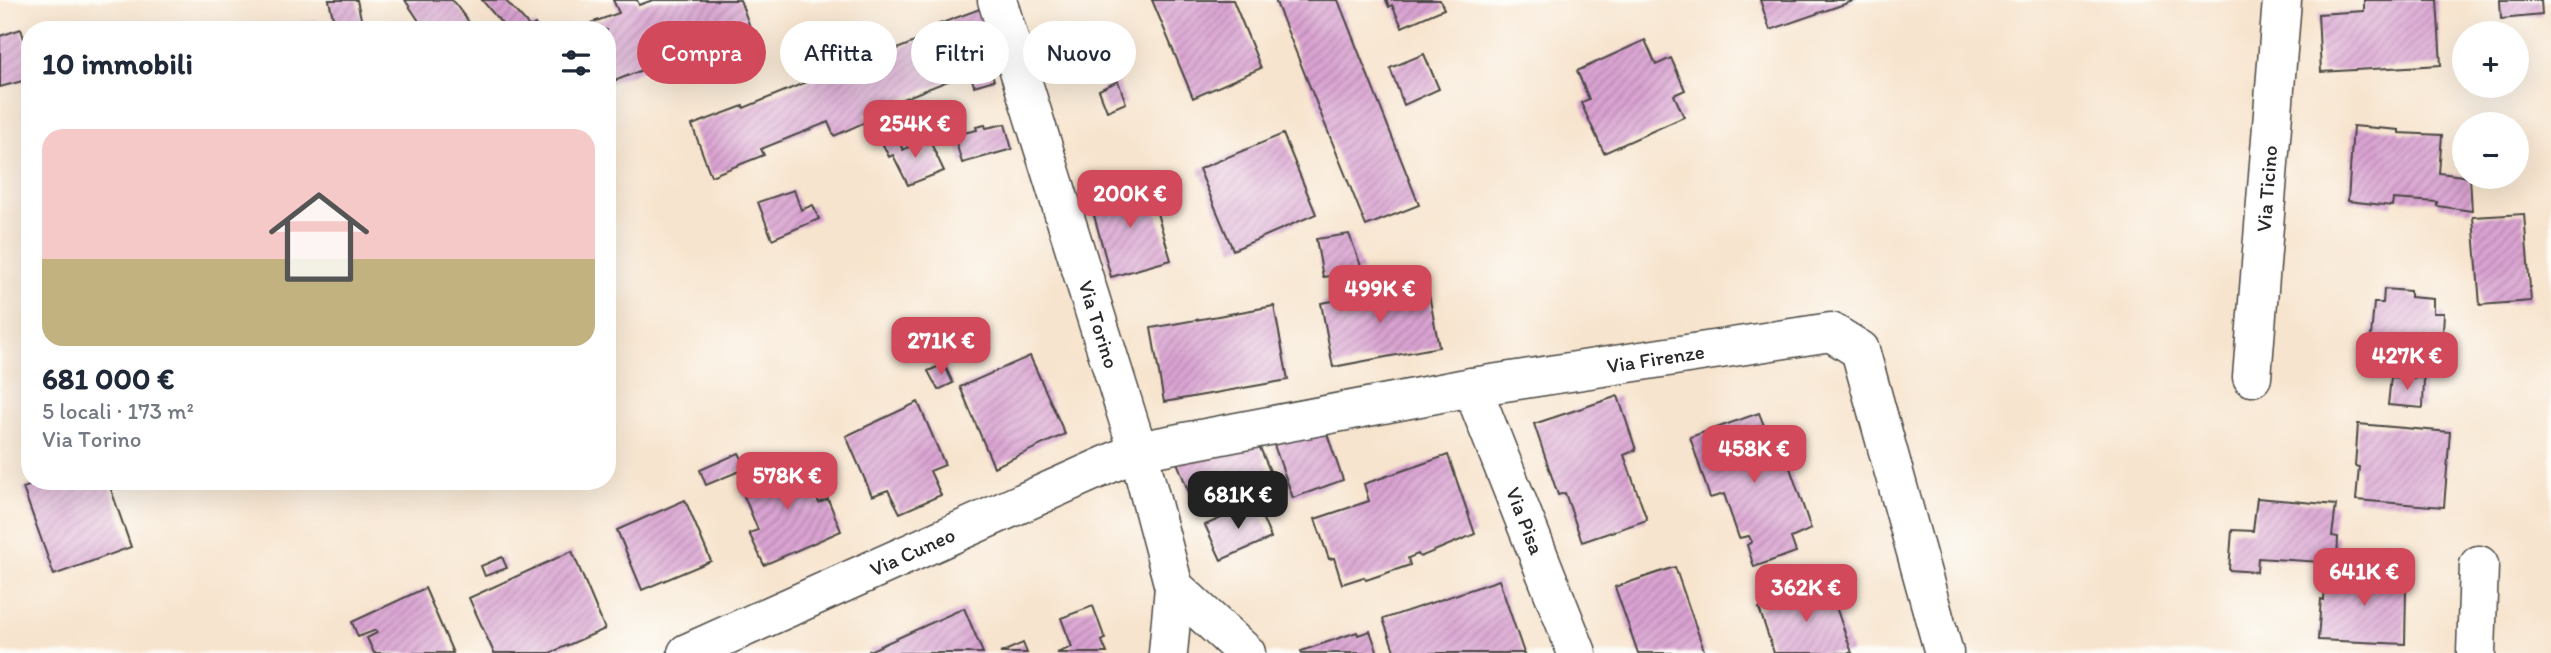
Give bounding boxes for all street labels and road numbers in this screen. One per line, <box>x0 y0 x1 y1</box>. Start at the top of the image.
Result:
street label: Via Ticino <box>2251 144 2282 233</box>
street label: Via Torino <box>1073 277 1124 371</box>
street label: Via Firenze <box>1605 339 1706 378</box>
street label: Via Pisa <box>1501 483 1550 558</box>
street label: Via Cuneo <box>866 522 959 582</box>

